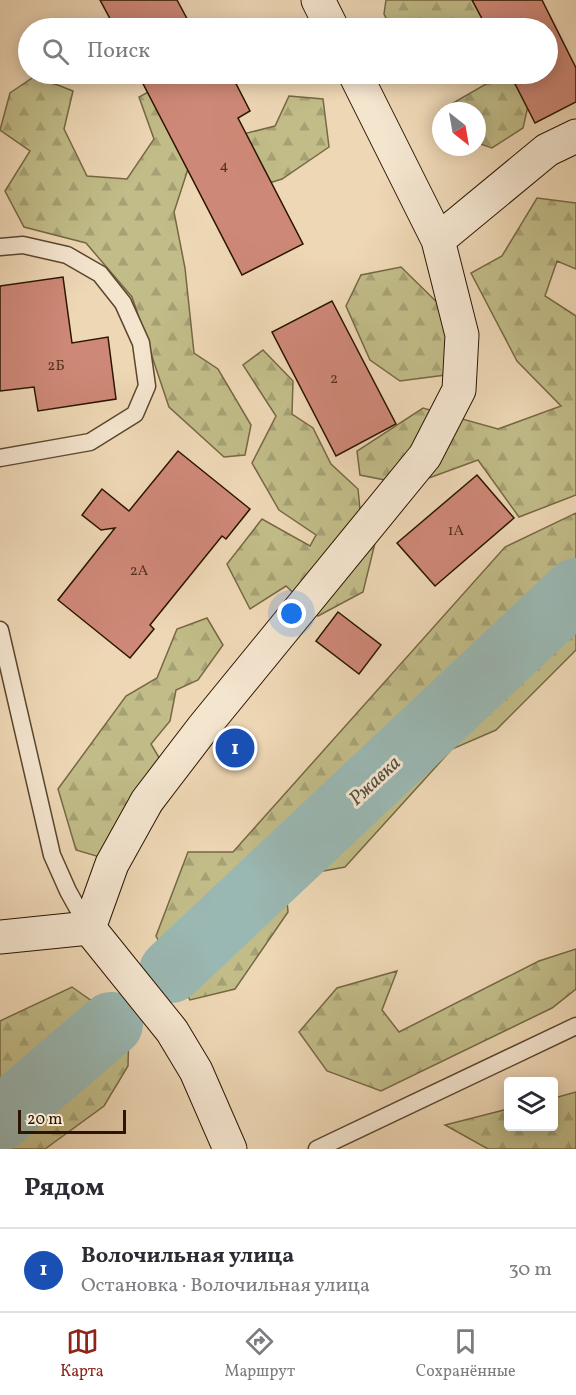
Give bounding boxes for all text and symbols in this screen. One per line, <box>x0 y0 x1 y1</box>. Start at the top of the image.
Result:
search box <box>18 18 558 84</box>
icon: search <box>39 35 72 68</box>
text: Поиск <box>87 36 150 67</box>
north arrow <box>432 102 486 156</box>
house number: 4 <box>220 156 229 177</box>
house number: 2Б <box>47 356 65 377</box>
house number: 2 <box>330 369 338 390</box>
house number: 1А <box>448 521 465 542</box>
house number: 2А <box>130 561 149 582</box>
your location <box>277 599 306 628</box>
pin: 1 <box>216 726 254 771</box>
water label: Ржавка <box>343 750 408 813</box>
map controls <box>504 1077 558 1131</box>
button: layers <box>504 1077 558 1131</box>
scale bar <box>18 1107 126 1134</box>
text: 20 m <box>27 1109 62 1131</box>
text: Рядом <box>24 1170 104 1206</box>
text: Волочильная улица <box>81 1241 294 1272</box>
text: 1 <box>39 1256 48 1284</box>
text: 30 m <box>508 1256 552 1284</box>
text: Остановка · Волочильная улица <box>81 1272 370 1300</box>
tab: Карта <box>60 1325 104 1383</box>
tab: Маршрут <box>225 1325 295 1383</box>
tab: Сохранённые <box>416 1325 516 1383</box>

